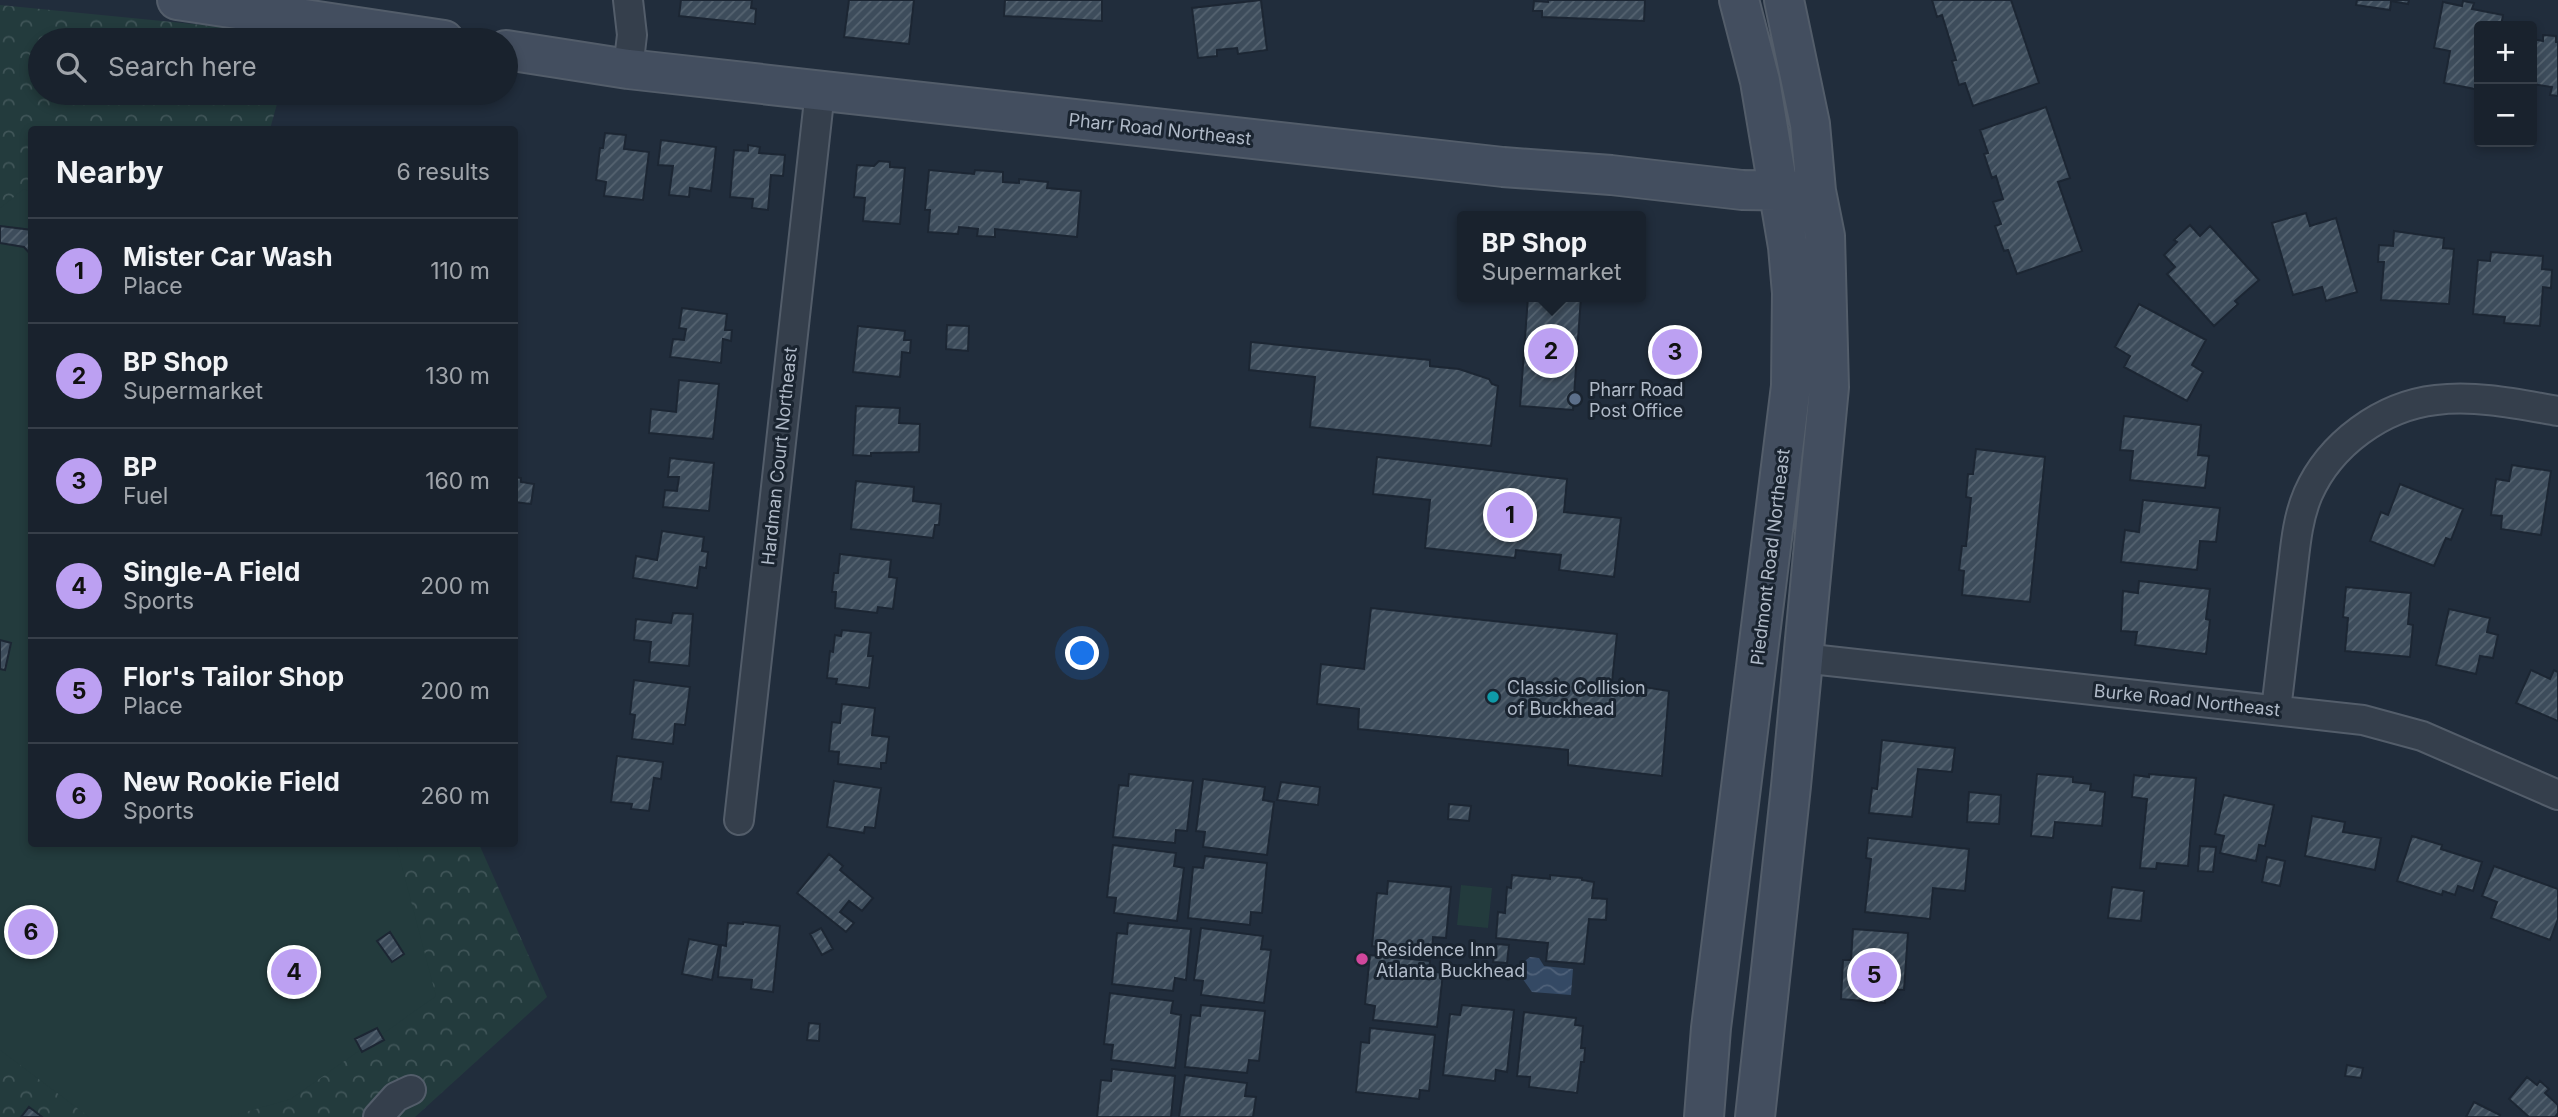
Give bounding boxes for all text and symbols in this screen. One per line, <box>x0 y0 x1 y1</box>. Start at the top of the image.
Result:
map controls <box>2474 21 2537 147</box>
button: + <box>2474 21 2537 84</box>
search box <box>28 28 518 105</box>
icon: search <box>52 48 90 86</box>
text: Search here <box>108 51 257 82</box>
button: − <box>2474 84 2537 147</box>
street label: Pharr Road Northeast <box>1068 109 1253 149</box>
text: Nearby <box>56 154 164 190</box>
text: 6 results <box>396 158 490 186</box>
popup <box>1457 211 1646 302</box>
text: BP Shop <box>1482 227 1587 258</box>
text: Mister Car Wash <box>123 241 333 272</box>
text: 1 <box>74 257 84 285</box>
text: 110 m <box>430 257 490 285</box>
text: Supermarket <box>1482 258 1622 286</box>
text: Place <box>123 272 183 300</box>
pin: 2 <box>1528 325 1574 377</box>
pin: 3 <box>1652 326 1698 378</box>
text: BP Shop <box>123 346 229 377</box>
street label: Hardman Court Northeast <box>757 346 801 566</box>
text: 2 <box>72 362 86 390</box>
text: 130 m <box>425 362 490 390</box>
text: Supermarket <box>123 377 263 405</box>
place label: Pharr Road Post Office <box>1589 379 1684 421</box>
marker: Pharr Road Post Office <box>1567 391 1583 407</box>
street label: Piedmont Road Northeast <box>1746 447 1794 667</box>
text: BP <box>123 451 157 482</box>
text: 3 <box>72 467 86 495</box>
text: 160 m <box>425 467 490 495</box>
text: Fuel <box>123 482 168 510</box>
pin: 1 <box>1487 489 1533 541</box>
text: Single-A Field <box>123 556 300 587</box>
text: 4 <box>71 572 87 600</box>
text: 200 m <box>420 572 490 600</box>
text: Sports <box>123 587 194 615</box>
your location <box>1065 636 1099 670</box>
text: Flor's Tailor Shop <box>123 661 344 692</box>
text: 5 <box>72 677 86 705</box>
text: 200 m <box>420 677 490 705</box>
place label: Classic Collision of Buckhead <box>1507 677 1646 719</box>
street label: Burke Road Northeast <box>2093 680 2281 720</box>
marker: Classic Collision of Buckhead <box>1485 689 1501 705</box>
text: Place <box>123 692 183 720</box>
text: New Rookie Field <box>123 766 340 797</box>
text: 6 <box>72 782 86 810</box>
text: 260 m <box>421 782 490 810</box>
text: Sports <box>123 797 194 825</box>
pin: 6 <box>8 906 54 958</box>
place label: Residence Inn Atlanta Buckhead <box>1376 939 1525 981</box>
pin: 4 <box>271 946 317 998</box>
pin: 5 <box>1851 949 1897 1001</box>
marker: Residence Inn Atlanta Buckhead <box>1354 951 1370 967</box>

